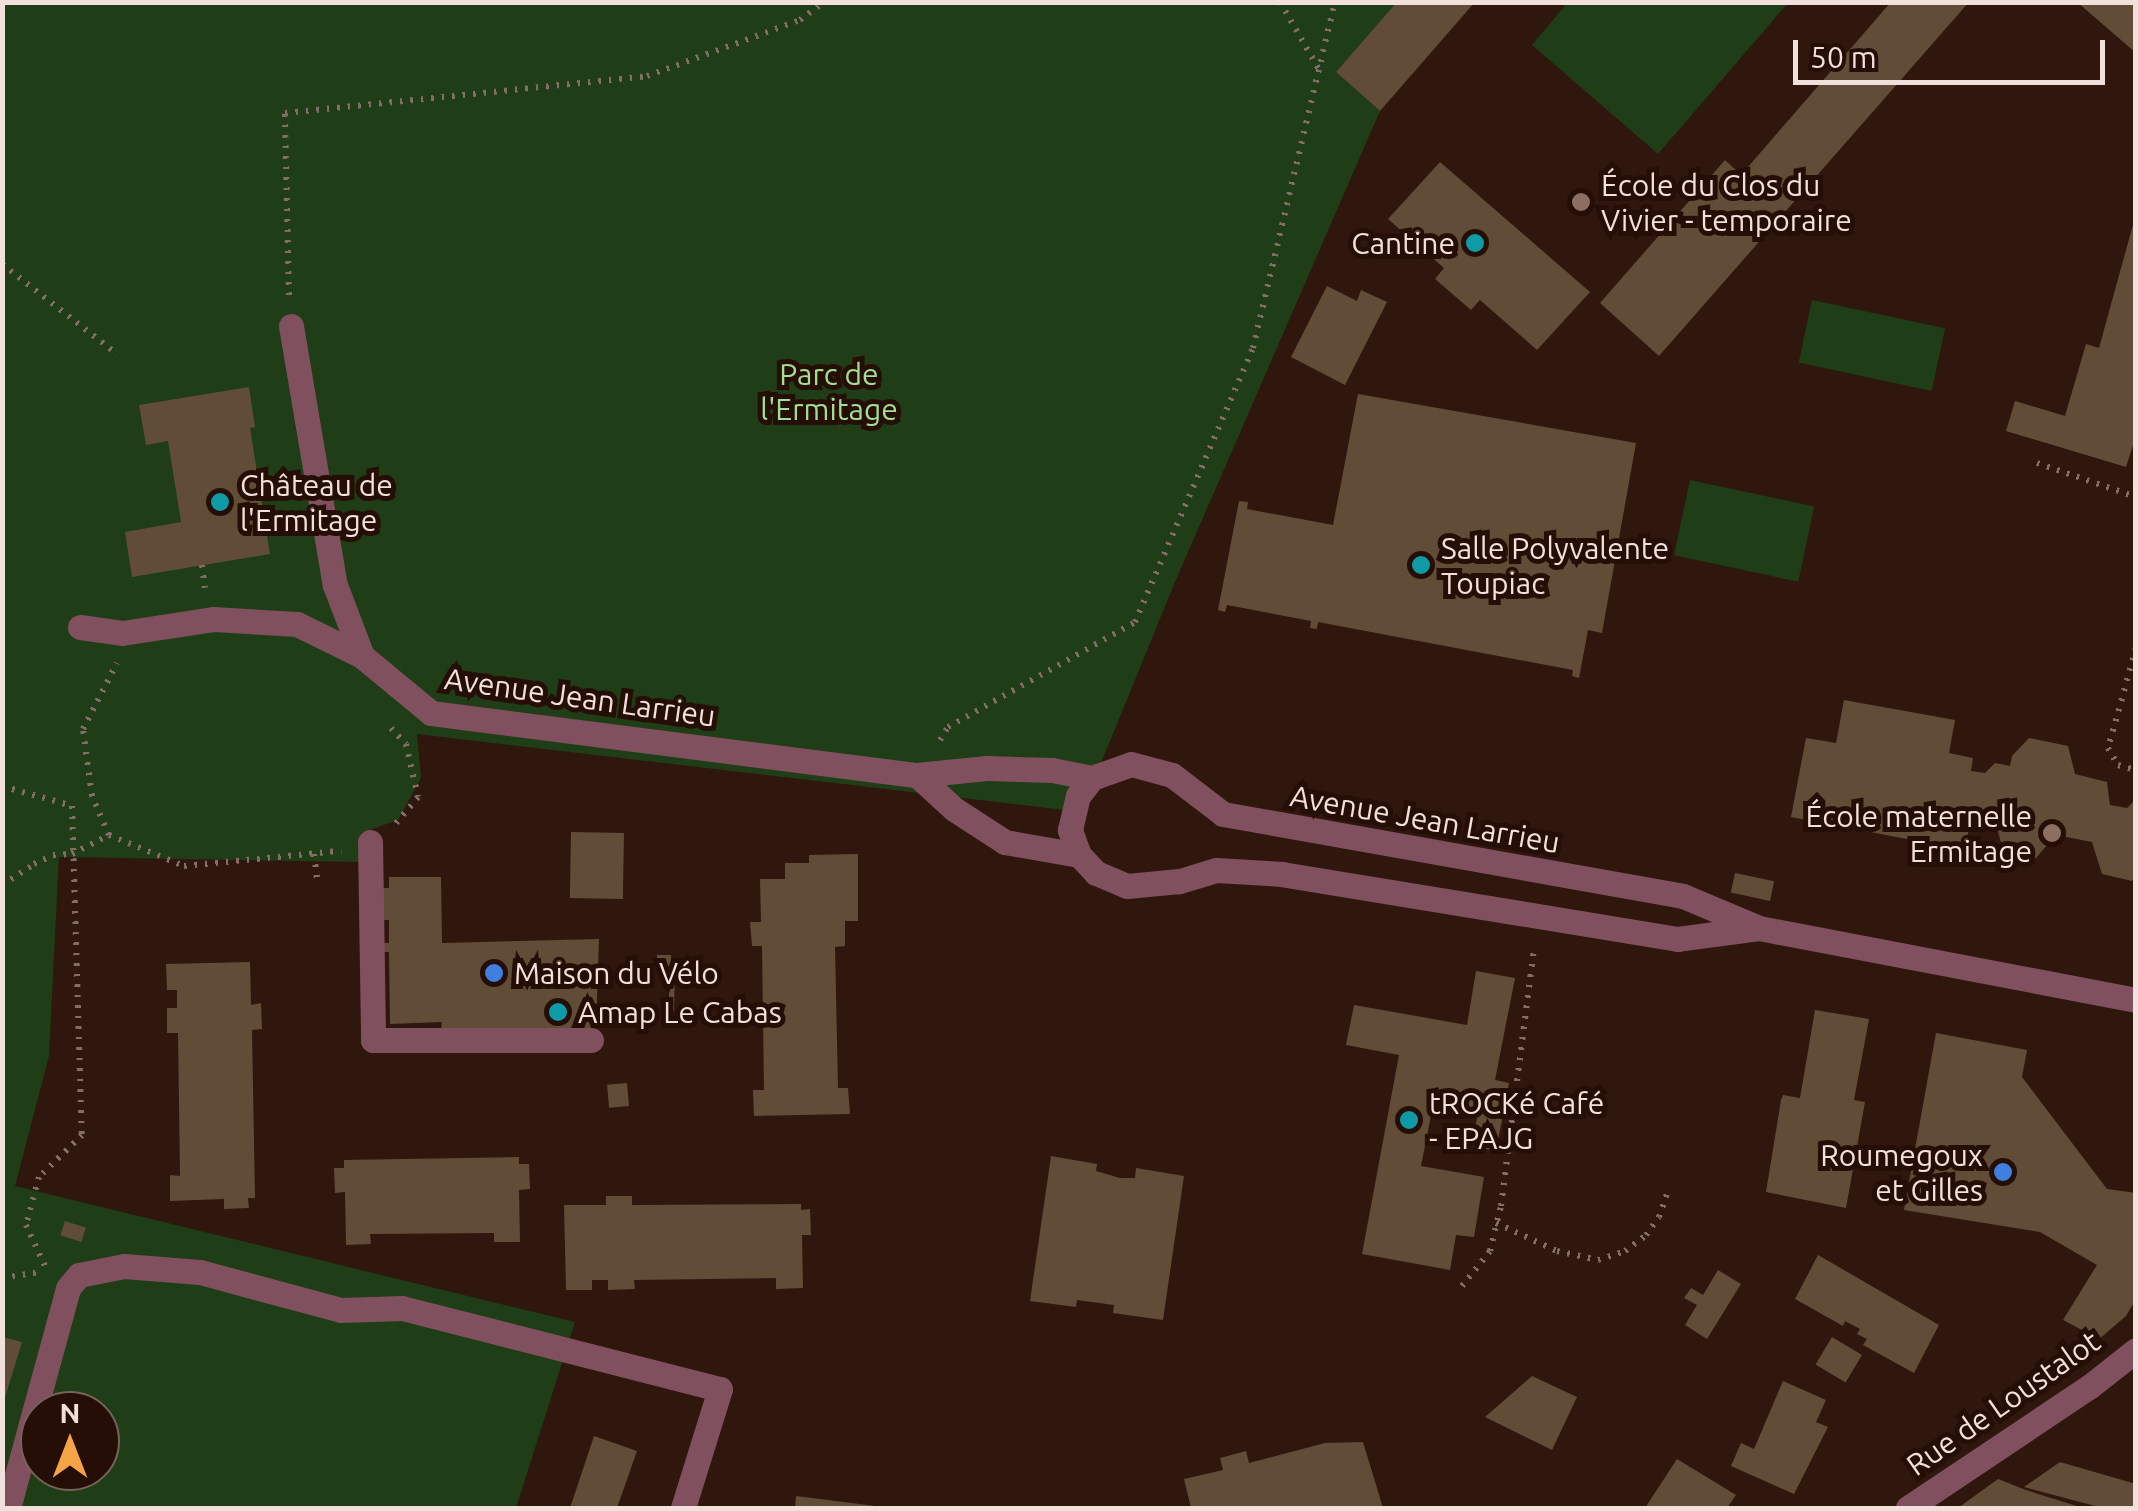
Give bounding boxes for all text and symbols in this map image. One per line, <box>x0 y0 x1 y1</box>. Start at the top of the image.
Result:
scale bar <box>1798 20 2110 82</box>
text: 50 m <box>1810 40 1877 74</box>
place label: École du Clos du Vivier - temporaire <box>1601 167 1852 238</box>
marker: École du Clos du Vivier - temporaire <box>1570 191 1592 213</box>
place label: Cantine <box>1351 225 1455 261</box>
marker: Cantine <box>1464 232 1486 254</box>
park label: Parc de l'Ermitage <box>760 356 898 426</box>
place label: Château de l'Ermitage <box>240 467 393 538</box>
marker: Château de l'Ermitage <box>209 491 231 513</box>
place label: Salle Polyvalente Toupiac <box>1441 530 1669 600</box>
marker: Salle Polyvalente Toupiac <box>1410 554 1432 576</box>
street label: Avenue Jean Larrieu <box>442 660 718 734</box>
street label: Avenue Jean Larrieu <box>1287 778 1563 860</box>
place label: École maternelle Ermitage <box>1806 798 2032 868</box>
marker: École maternelle Ermitage <box>2041 822 2063 844</box>
place label: Maison du Vélo <box>514 955 719 991</box>
marker: Maison du Vélo <box>483 962 505 984</box>
place label: Amap Le Cabas <box>578 994 782 1030</box>
marker: Amap Le Cabas <box>547 1001 569 1023</box>
place label: tROCKé Café - EPAJG <box>1429 1085 1604 1156</box>
marker: tROCKé Café - EPAJG <box>1398 1109 1420 1131</box>
place label: Roumegoux et Gilles <box>1820 1137 1983 1208</box>
marker: Roumegoux et Gilles <box>1992 1161 2014 1183</box>
street label: Rue de Loustalot <box>1899 1323 2107 1483</box>
north arrow <box>20 1391 120 1491</box>
text: N <box>60 1397 80 1428</box>

